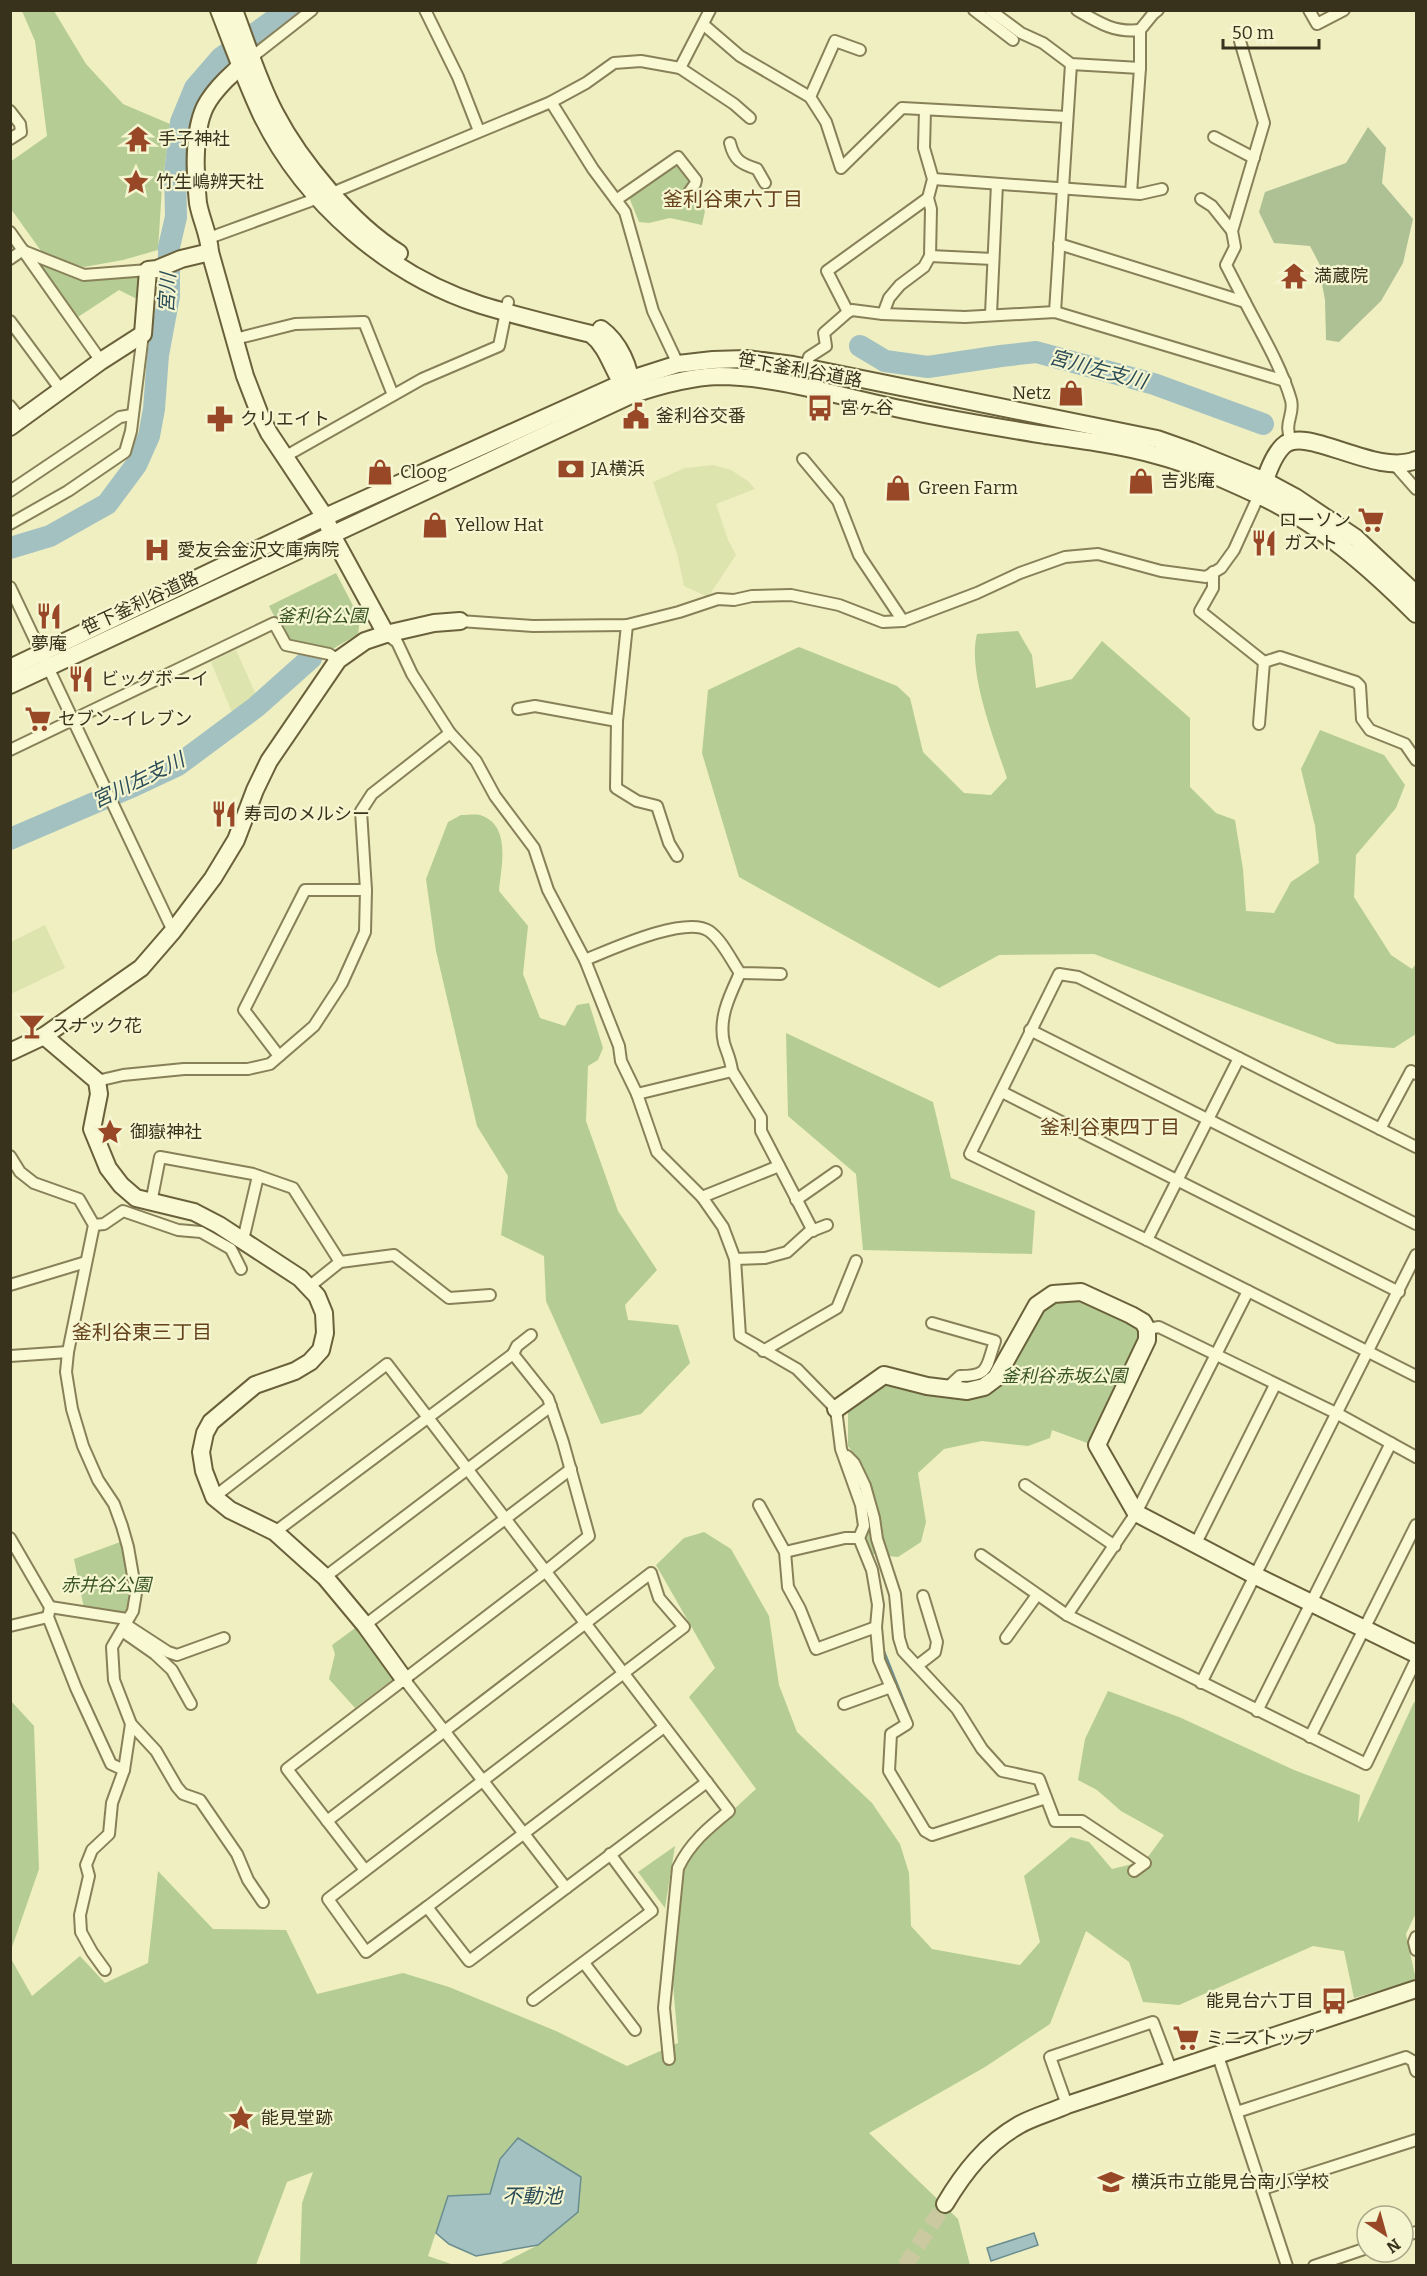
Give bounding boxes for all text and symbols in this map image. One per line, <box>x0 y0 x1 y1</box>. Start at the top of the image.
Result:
scale bar <box>1223 12 1319 50</box>
text: 50 m <box>1232 22 1274 44</box>
temple icon: 手子神社 <box>123 124 153 154</box>
place label: 手子神社 <box>158 128 230 150</box>
place icon: 竹生嶋辨天社 <box>121 167 151 197</box>
place label: 竹生嶋辨天社 <box>156 171 264 193</box>
district label: 釜利谷東六丁目 <box>663 187 803 211</box>
temple icon: 満蔵院 <box>1279 261 1309 291</box>
place label: 満蔵院 <box>1314 265 1368 287</box>
water label: 宮川 <box>154 270 180 314</box>
water label: 宮川左支川 <box>1047 344 1151 394</box>
street label: 笹下釜利谷道路 <box>736 348 864 392</box>
shop icon: Netz <box>1056 378 1086 408</box>
place label: Netz <box>1012 382 1051 404</box>
bus stop icon: 宮ヶ谷 <box>805 393 835 423</box>
place label: 宮ヶ谷 <box>840 397 894 419</box>
public building icon: 釜利谷交番 <box>621 401 651 431</box>
pharmacy icon: クリエイト <box>205 404 235 434</box>
place label: 釜利谷交番 <box>656 405 746 427</box>
place label: クリエイト <box>240 408 330 430</box>
bank icon: JA横浜 <box>556 454 586 484</box>
shop icon: Cloog <box>365 457 395 487</box>
place label: JA横浜 <box>590 458 645 480</box>
place label: Cloog <box>400 461 447 483</box>
shop icon: 吉兆庵 <box>1126 466 1156 496</box>
place label: 吉兆庵 <box>1161 470 1215 492</box>
shop icon: Green Farm <box>883 473 913 503</box>
place label: Green Farm <box>918 477 1018 499</box>
supermarket icon: ローソン <box>1356 505 1386 535</box>
place label: ローソン <box>1279 509 1351 531</box>
shop icon: Yellow Hat <box>420 510 450 540</box>
place label: Yellow Hat <box>455 514 544 536</box>
restaurant icon: ガスト <box>1249 528 1279 558</box>
place label: ガスト <box>1284 532 1338 554</box>
hospital icon: 愛友会金沢文庫病院 <box>142 535 172 565</box>
place label: 愛友会金沢文庫病院 <box>177 539 339 561</box>
street label: 笹下釜利谷道路 <box>78 566 202 640</box>
restaurant icon: 夢庵 <box>34 601 64 631</box>
park label: 釜利谷公園 <box>277 605 370 627</box>
place label: 夢庵 <box>31 633 67 655</box>
restaurant icon: ビッグボーイ <box>66 664 96 694</box>
place label: ビッグボーイ <box>101 668 209 690</box>
supermarket icon: セブン-イレブン <box>23 704 53 734</box>
place label: セブン-イレブン <box>58 708 192 730</box>
water label: 宮川左支川 <box>88 746 190 813</box>
restaurant icon: 寿司のメルシー <box>209 799 239 829</box>
place label: 寿司のメルシー <box>244 803 370 825</box>
bar icon: スナック花 <box>17 1011 47 1041</box>
place label: スナック花 <box>52 1015 142 1037</box>
district label: 釜利谷東四丁目 <box>1040 1115 1180 1139</box>
place icon: 御嶽神社 <box>95 1117 125 1147</box>
place label: 御嶽神社 <box>130 1121 202 1143</box>
district label: 釜利谷東三丁目 <box>72 1320 212 1344</box>
park label: 釜利谷赤坂公園 <box>1001 1365 1130 1387</box>
park label: 赤井谷公園 <box>61 1574 154 1596</box>
bus stop icon: 能見台六丁目 <box>1319 1986 1349 2016</box>
place label: 能見台六丁目 <box>1206 1990 1314 2012</box>
supermarket icon: ミニストップ <box>1171 2023 1201 2053</box>
place label: ミニストップ <box>1206 2027 1314 2049</box>
place icon: 能見堂跡 <box>226 2103 256 2133</box>
place label: 能見堂跡 <box>261 2107 333 2129</box>
school or university icon: 横浜市立能見台南小学校 <box>1096 2167 1126 2197</box>
place label: 横浜市立能見台南小学校 <box>1131 2171 1329 2193</box>
water label: 不動池 <box>502 2184 564 2208</box>
north arrow <box>1355 2204 1415 2264</box>
text: N <box>1383 2234 1404 2257</box>

